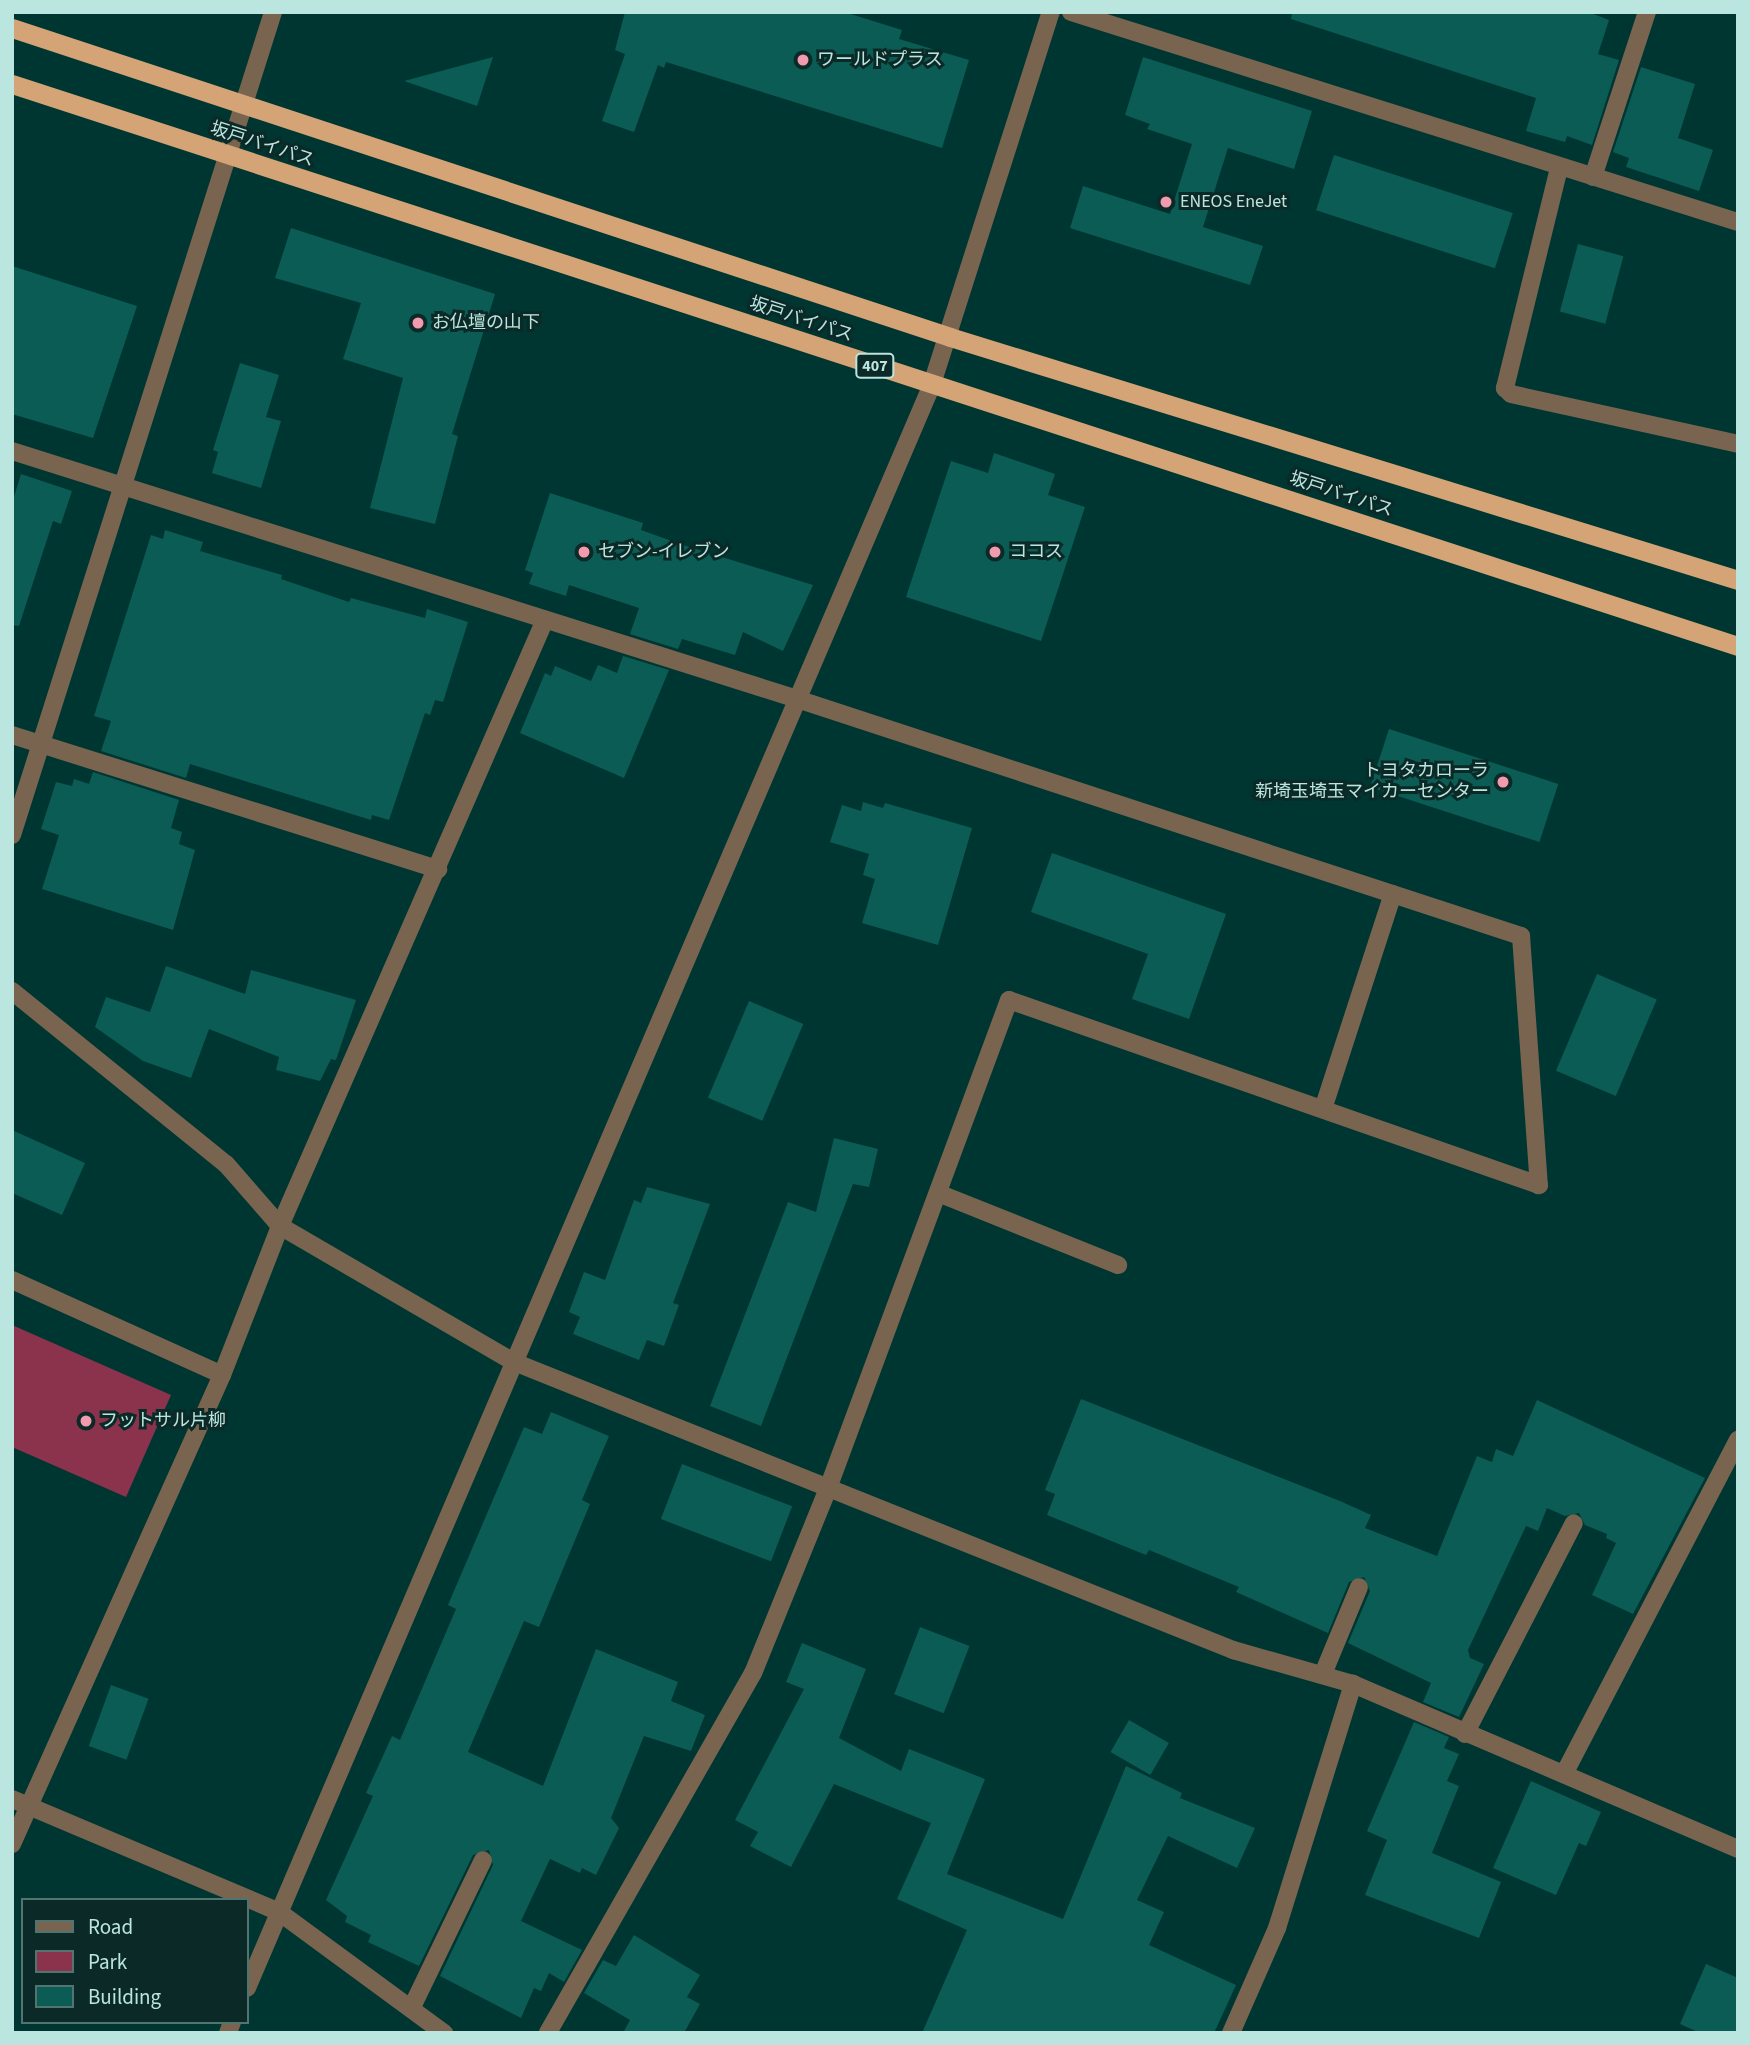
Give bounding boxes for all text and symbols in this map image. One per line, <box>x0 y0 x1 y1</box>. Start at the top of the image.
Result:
place label: ワールドプラス <box>817 49 943 71</box>
marker: ワールドプラス <box>795 52 811 68</box>
street label: 坂戸バイパス <box>207 118 317 172</box>
place label: ENEOS EneJet <box>1180 191 1287 213</box>
marker: ENEOS EneJet <box>1158 194 1174 210</box>
street label: 坂戸バイパス <box>746 293 856 347</box>
place label: お仏壇の山下 <box>432 312 540 334</box>
marker: お仏壇の山下 <box>410 315 426 331</box>
road number: 407 <box>854 354 896 378</box>
street label: 坂戸バイパス <box>1286 468 1396 522</box>
place label: セブン-イレブン <box>598 541 730 563</box>
place label: ココス <box>1009 541 1063 563</box>
marker: セブン-イレブン <box>576 544 592 560</box>
marker: ココス <box>987 544 1003 560</box>
place label: トヨタカローラ 新埼玉埼玉マイカーセンター <box>1255 761 1489 804</box>
marker: トヨタカローラ 新埼玉埼玉マイカーセンター <box>1495 774 1511 790</box>
place label: フットサル片柳 <box>100 1410 226 1432</box>
marker: フットサル片柳 <box>78 1413 94 1429</box>
legend <box>21 1898 248 2024</box>
text: Road <box>88 1912 133 1942</box>
text: Park <box>88 1947 127 1977</box>
text: Building <box>88 1982 161 2012</box>

